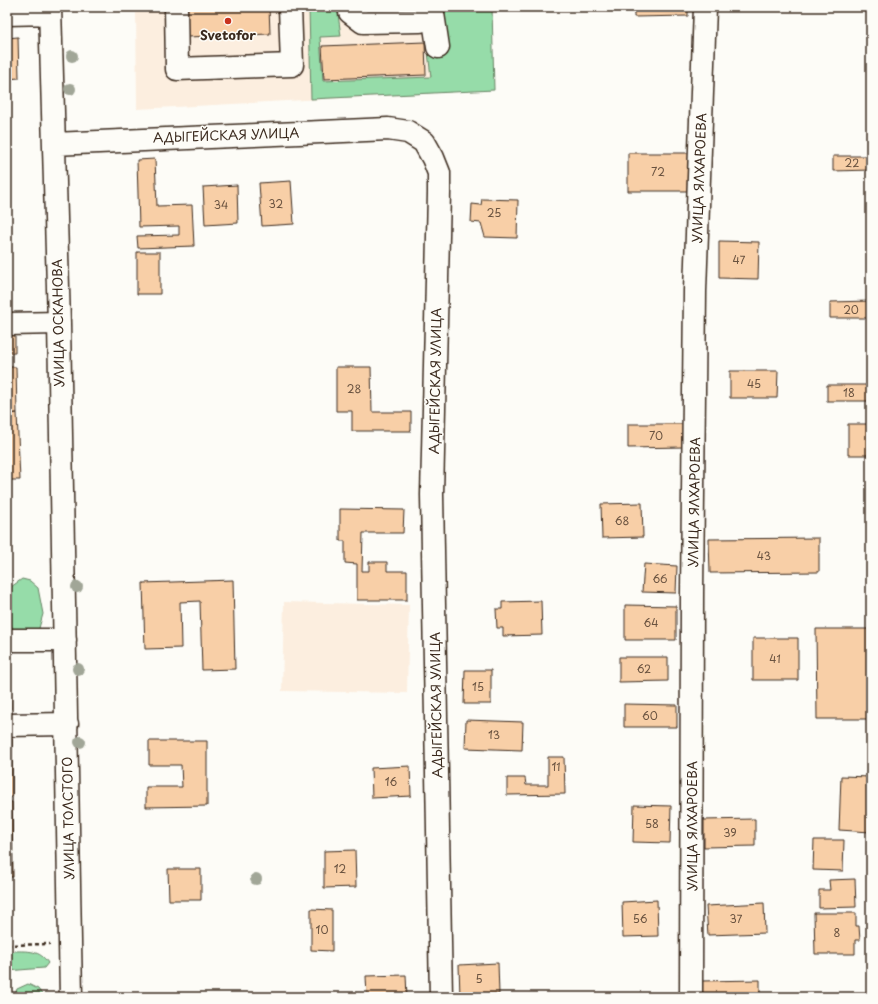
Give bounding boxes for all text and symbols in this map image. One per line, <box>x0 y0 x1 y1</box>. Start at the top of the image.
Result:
marker: Svetofor <box>223 16 233 26</box>
place label: Svetofor <box>200 25 256 44</box>
street label: УЛИЦА ЯЛХАРОЕВА <box>687 113 710 243</box>
street label: АДЫГЕЙСКАЯ УЛИЦА <box>152 122 300 147</box>
house number: 22 <box>845 154 859 171</box>
house number: 72 <box>651 163 665 180</box>
house number: 32 <box>269 195 284 212</box>
house number: 34 <box>214 196 228 213</box>
house number: 25 <box>487 204 501 221</box>
house number: 47 <box>733 251 746 268</box>
street label: УЛИЦА ОСКАНОВА <box>47 259 68 387</box>
house number: 20 <box>843 301 859 318</box>
street label: АДЫГЕЙСКАЯ УЛИЦА <box>424 308 445 454</box>
house number: 45 <box>747 375 761 392</box>
house number: 28 <box>347 380 361 397</box>
house number: 18 <box>843 384 855 401</box>
house number: 70 <box>649 427 663 444</box>
street label: УЛИЦА ЯЛХАРОЕВА <box>683 437 704 567</box>
house number: 68 <box>615 512 629 529</box>
house number: 43 <box>757 547 771 564</box>
house number: 66 <box>652 570 668 587</box>
house number: 64 <box>644 614 658 631</box>
street label: АДЫГЕЙСКАЯ УЛИЦА <box>425 632 446 778</box>
house number: 41 <box>769 650 781 667</box>
house number: 62 <box>637 660 651 677</box>
house number: 15 <box>472 678 484 695</box>
house number: 60 <box>642 707 658 724</box>
house number: 13 <box>488 726 500 743</box>
street label: УЛИЦА ТОЛСТОГО <box>57 756 78 880</box>
house number: 11 <box>551 758 561 775</box>
street label: УЛИЦА ЯЛХАРОЕВА <box>682 761 701 891</box>
house number: 16 <box>385 773 398 790</box>
house number: 58 <box>645 815 659 832</box>
house number: 39 <box>723 824 737 841</box>
house number: 12 <box>334 860 347 877</box>
house number: 56 <box>633 910 648 927</box>
house number: 37 <box>730 910 743 927</box>
house number: 10 <box>316 921 328 938</box>
house number: 8 <box>834 924 841 941</box>
house number: 5 <box>475 970 483 987</box>

